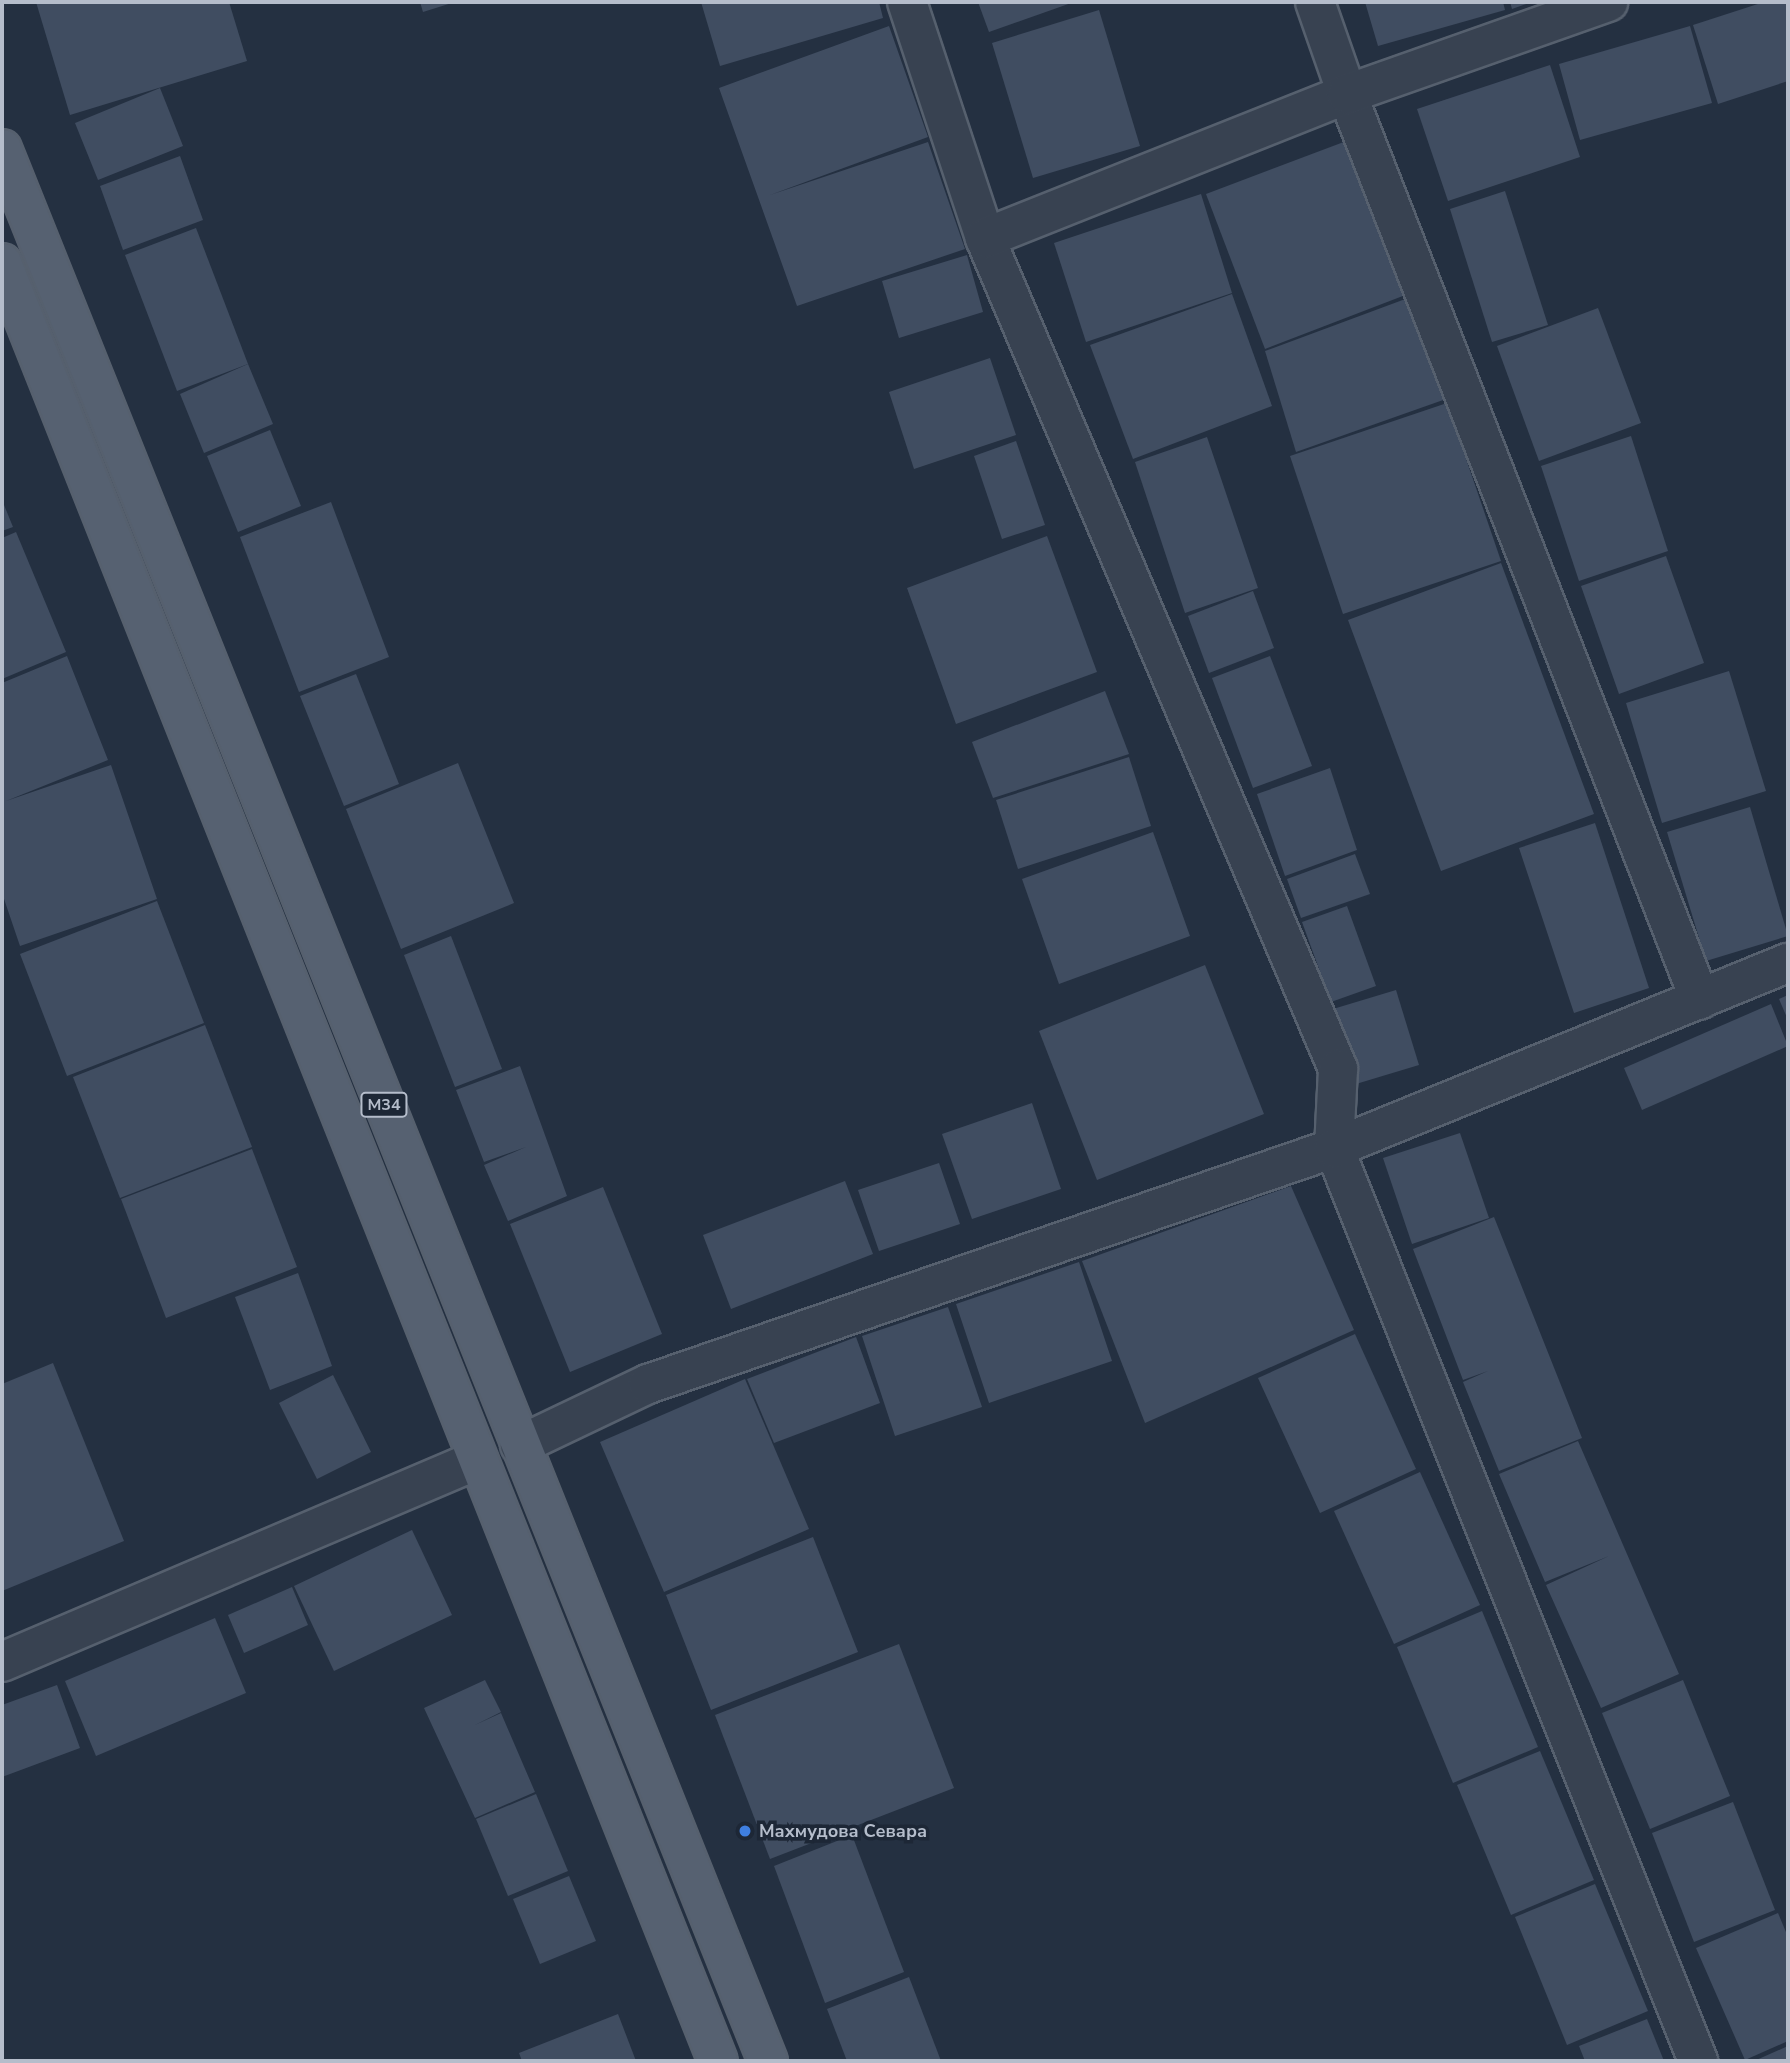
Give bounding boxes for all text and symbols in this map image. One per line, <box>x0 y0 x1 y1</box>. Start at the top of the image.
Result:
road number: M34 <box>360 1092 408 1118</box>
place label: Махмудова Севара <box>759 1820 927 1842</box>
marker: Махмудова Севара <box>737 1823 753 1839</box>

